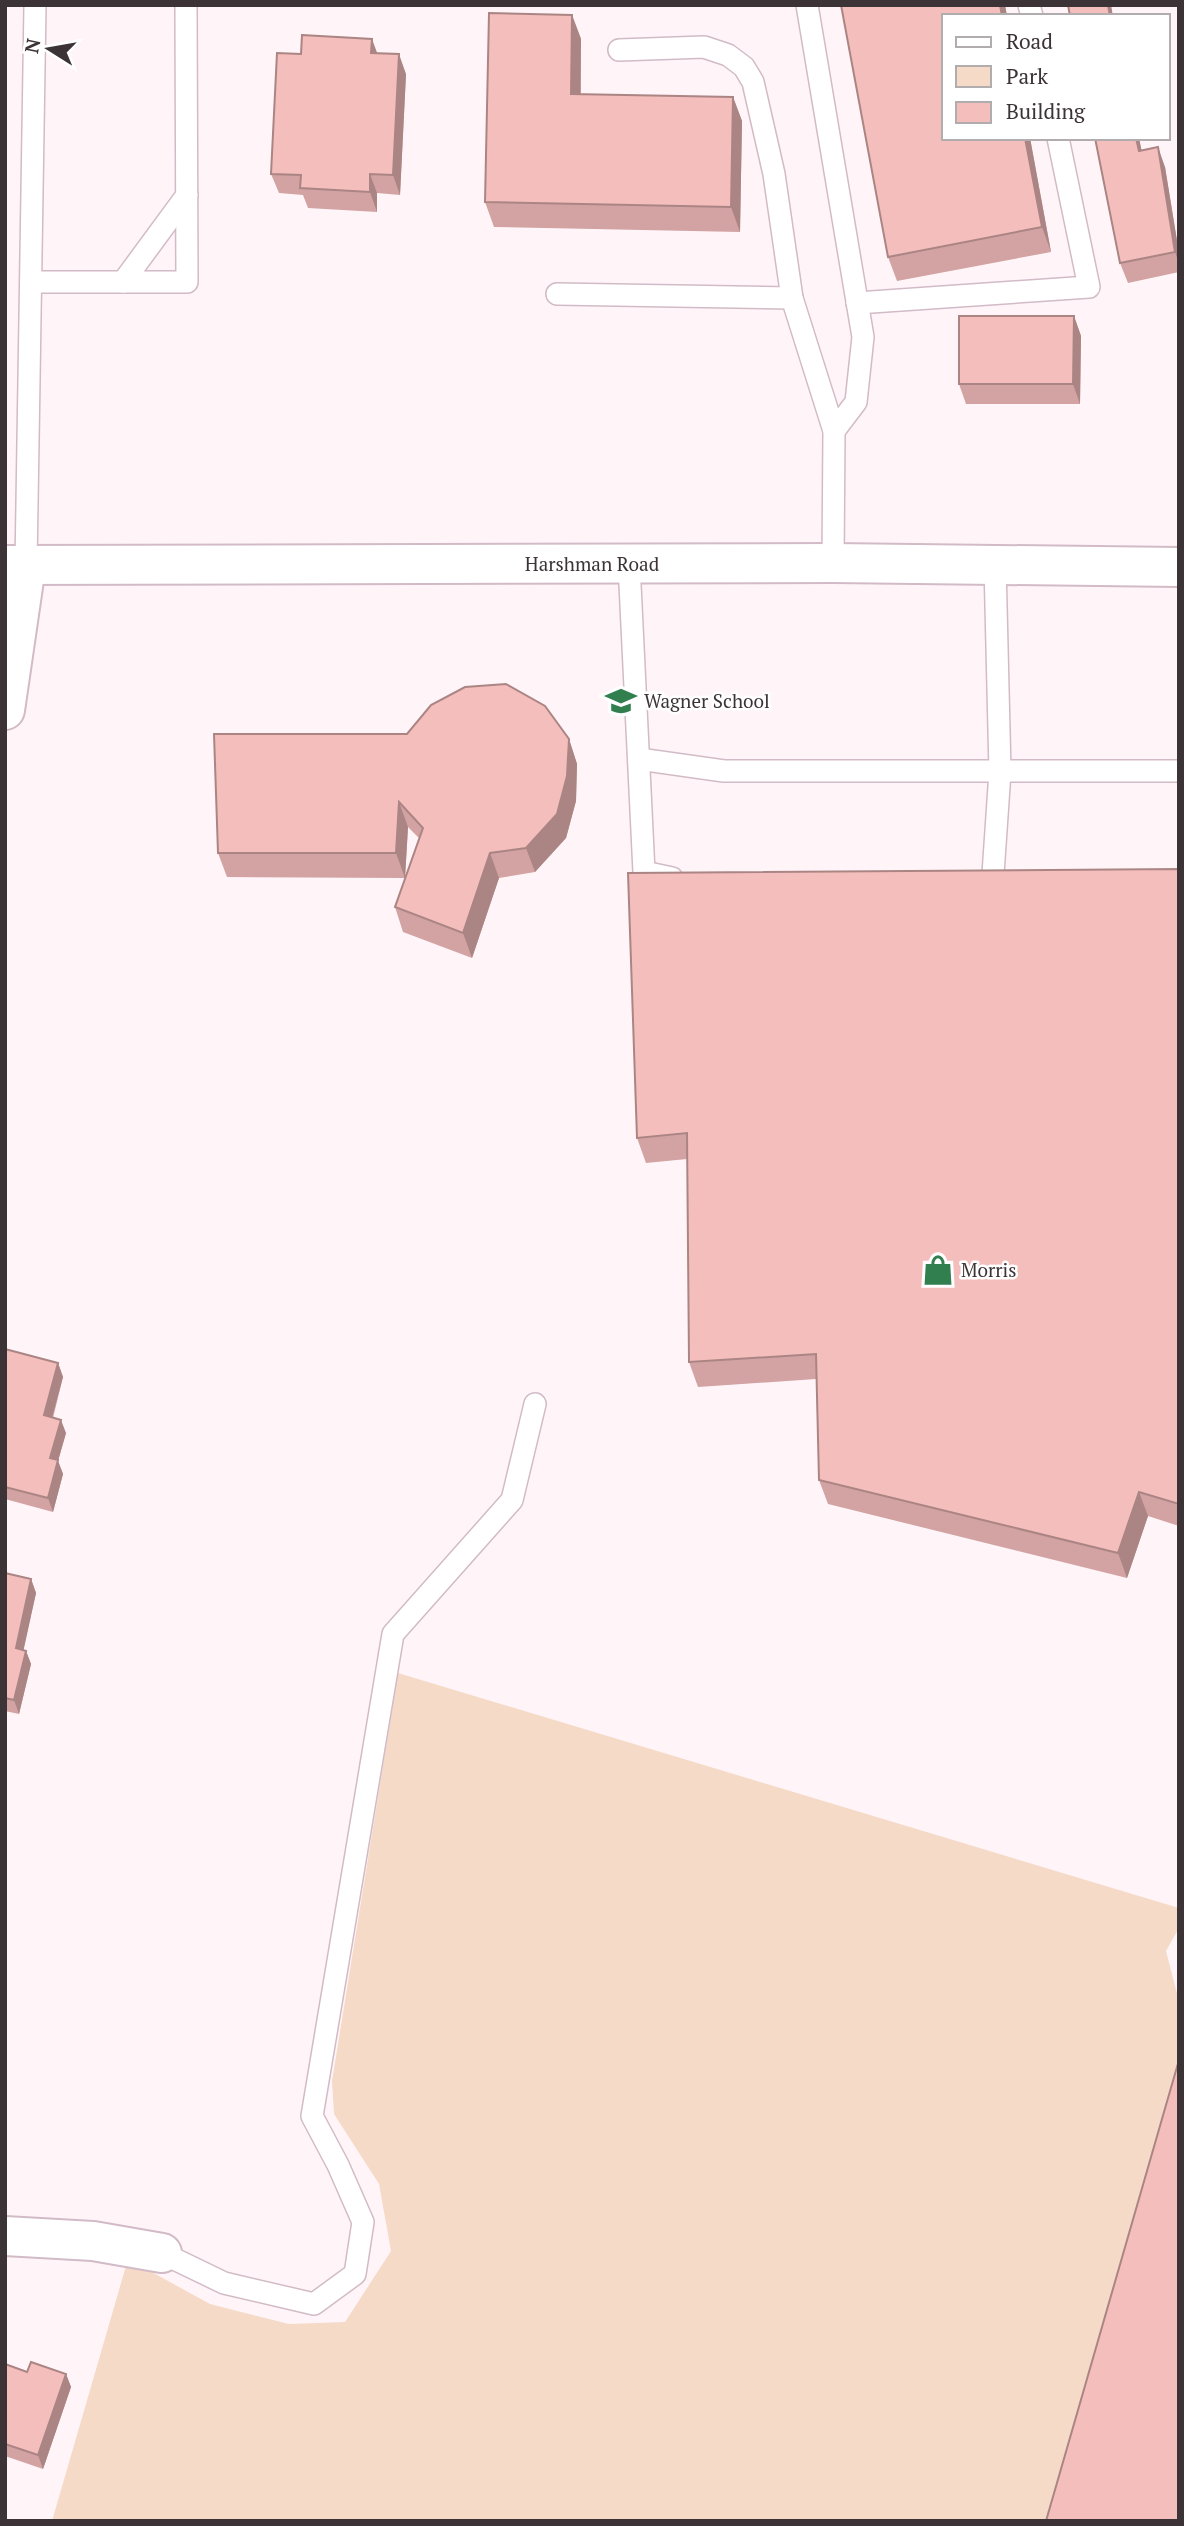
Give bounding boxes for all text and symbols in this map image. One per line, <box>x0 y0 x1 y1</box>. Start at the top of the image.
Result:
north arrow <box>14 14 84 84</box>
legend <box>942 14 1170 140</box>
text: Road <box>1006 27 1053 55</box>
text: N <box>18 36 46 55</box>
text: Park <box>1006 62 1048 90</box>
text: Building <box>1006 97 1086 125</box>
street label: Harshman Road <box>525 551 660 576</box>
school or university icon: Wagner School <box>604 684 638 718</box>
place label: Wagner School <box>644 688 770 713</box>
shop icon: Morris <box>921 1253 955 1287</box>
place label: Morris <box>961 1257 1017 1282</box>

